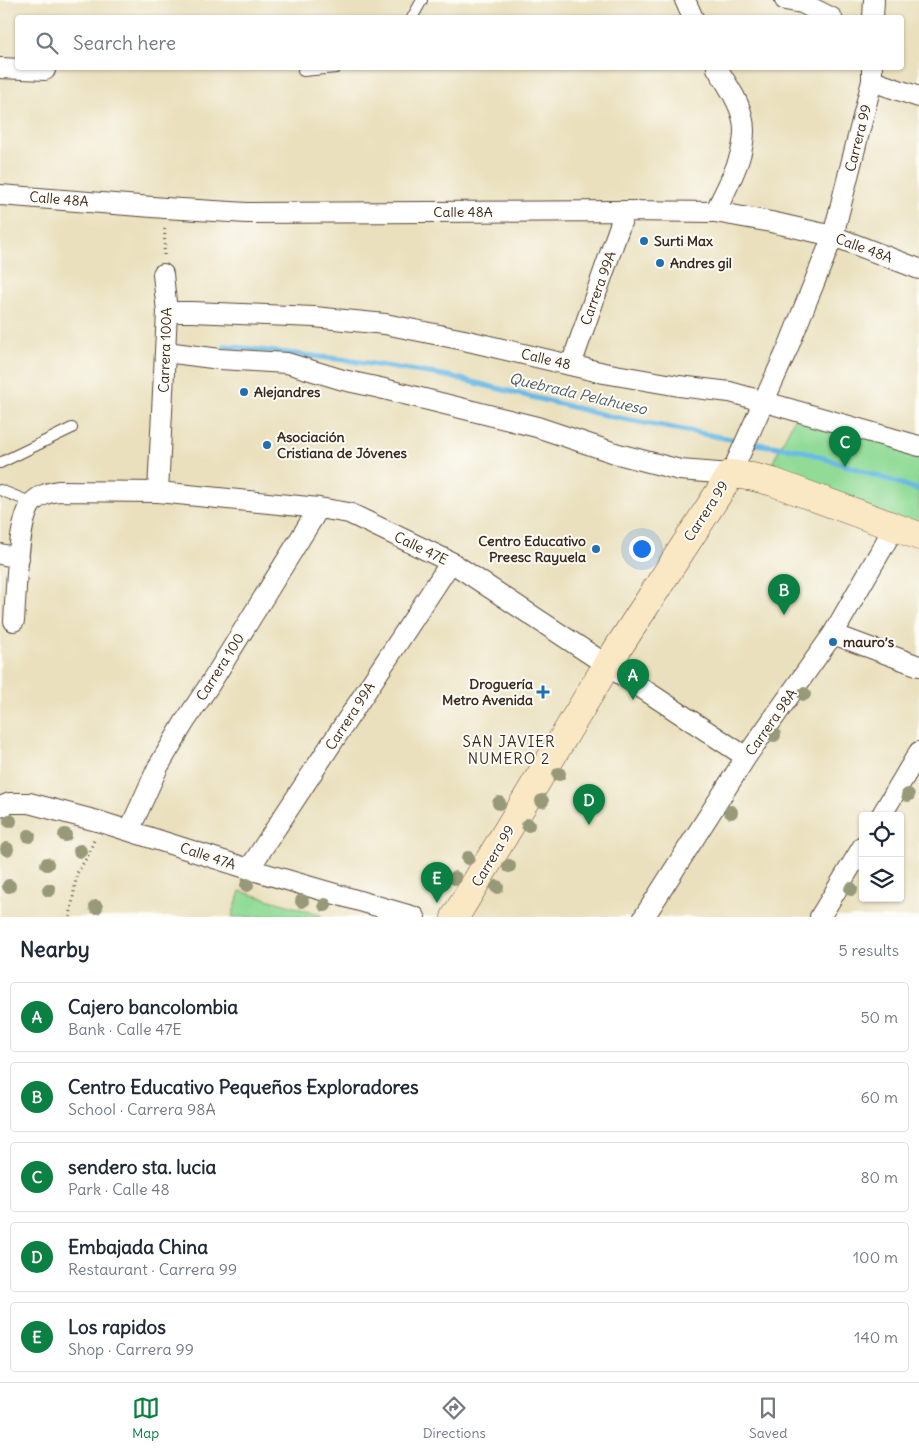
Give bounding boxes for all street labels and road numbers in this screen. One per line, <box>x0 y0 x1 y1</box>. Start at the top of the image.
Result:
street label: Carrera 99 <box>841 103 875 173</box>
street label: Calle 48A <box>29 187 89 211</box>
street label: Calle 48A <box>433 203 493 221</box>
street label: Calle 48A <box>833 229 895 267</box>
street label: Carrera 99A <box>576 248 620 328</box>
street label: Carrera 100A <box>155 307 175 393</box>
street label: Calle 48 <box>519 345 573 373</box>
street label: Carrera 99 <box>680 477 732 545</box>
street label: Calle 47E <box>391 527 451 569</box>
street label: Carrera 100 <box>192 630 248 704</box>
street label: Carrera 99A <box>321 679 379 753</box>
street label: Carrera 98A <box>741 685 801 759</box>
street label: Carrera 99 <box>468 822 518 890</box>
street label: Calle 47A <box>178 839 238 873</box>

